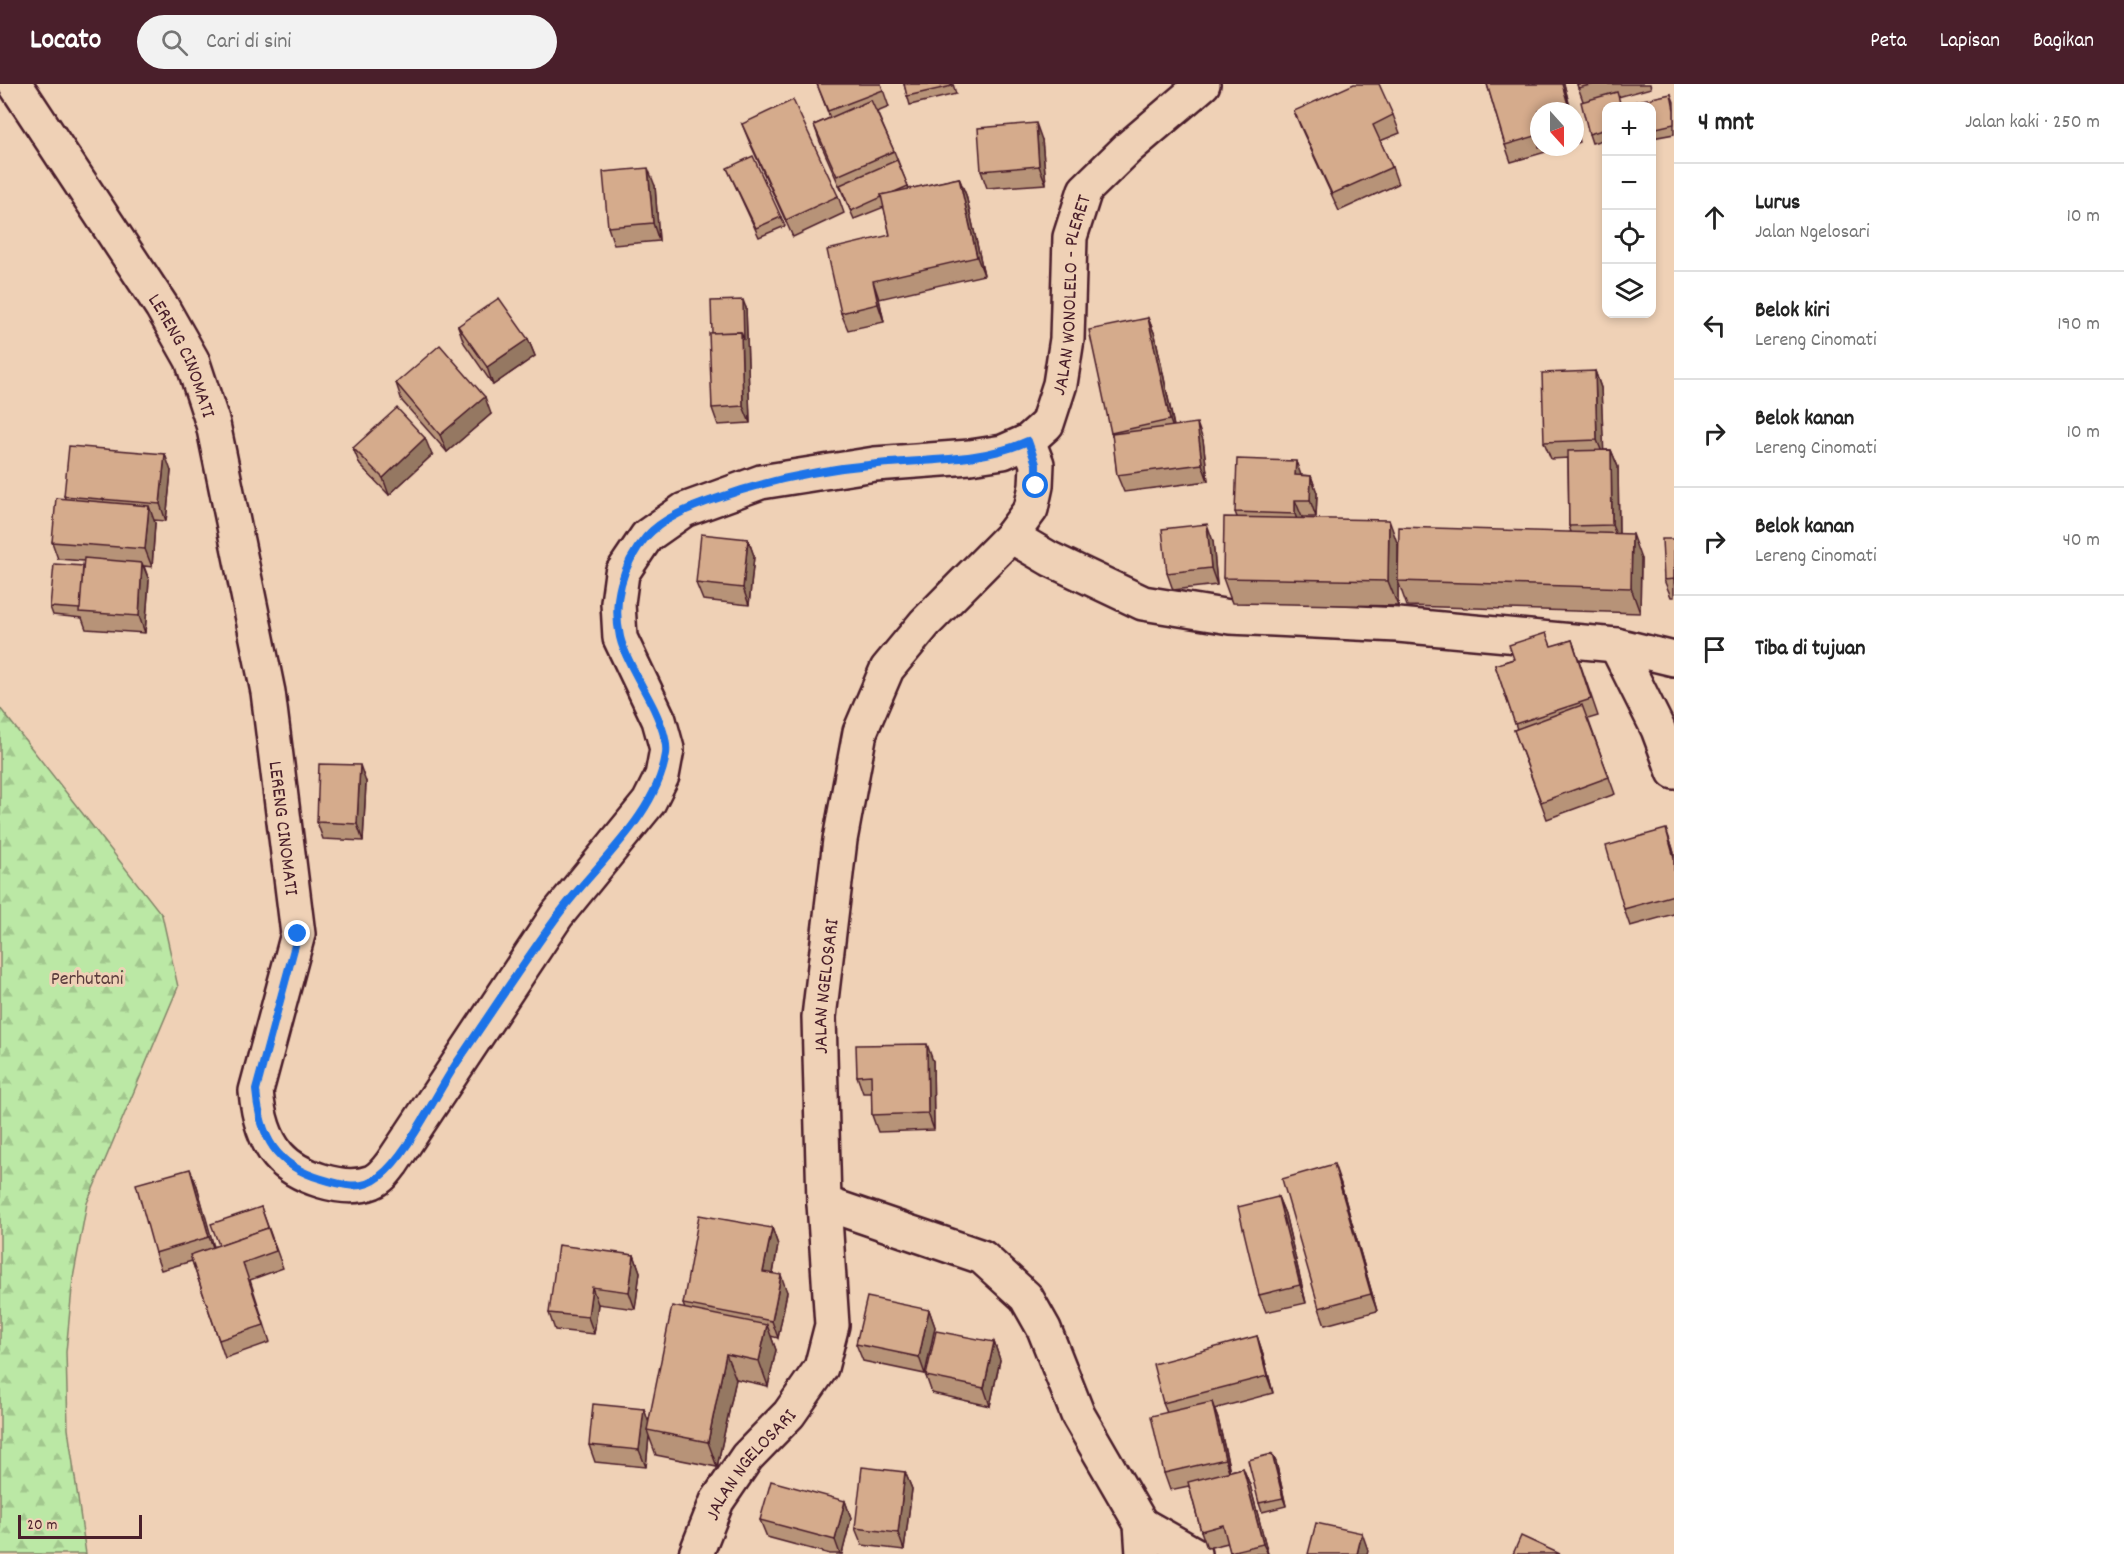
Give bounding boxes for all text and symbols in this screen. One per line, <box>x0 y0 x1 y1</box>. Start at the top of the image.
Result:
search box <box>137 15 557 69</box>
text: Locato <box>30 22 101 62</box>
icon: search <box>158 26 191 59</box>
text: Cari di sini <box>206 27 291 58</box>
text: Peta <box>1870 27 1907 57</box>
text: Lapisan <box>1940 27 2000 57</box>
text: Bagikan <box>2033 27 2094 57</box>
north arrow <box>1530 102 1584 156</box>
map controls <box>1602 102 1656 318</box>
button: + <box>1602 102 1656 156</box>
text: 4 mnt <box>1698 105 1754 142</box>
text: Jalan kaki · 250 m <box>1965 109 2100 137</box>
button: − <box>1602 156 1656 210</box>
text: Lurus <box>1755 188 1800 219</box>
street label: JALAN WONOLELO - PLERET <box>1046 192 1100 399</box>
icon: ahead <box>1698 201 1731 234</box>
text: 10 m <box>2066 203 2100 231</box>
button: locate <box>1602 210 1656 264</box>
text: Jalan Ngelosari <box>1755 219 1870 247</box>
button: layers <box>1602 264 1656 318</box>
street label: LERENG CINOMATI <box>140 289 221 422</box>
text: Belok kiri <box>1755 296 1829 327</box>
icon: left <box>1698 309 1731 342</box>
text: 190 m <box>2057 311 2100 339</box>
text: Lereng Cinomati <box>1755 327 1877 355</box>
text: Belok kanan <box>1755 404 1854 435</box>
icon: right <box>1698 417 1731 450</box>
text: 10 m <box>2066 419 2100 447</box>
text: Lereng Cinomati <box>1755 435 1877 463</box>
route start <box>1022 472 1048 498</box>
text: Belok kanan <box>1755 512 1854 543</box>
icon: right <box>1698 525 1731 558</box>
text: 40 m <box>2062 527 2100 555</box>
text: Lereng Cinomati <box>1755 543 1877 571</box>
icon: arrive <box>1698 633 1731 666</box>
text: Tiba di tujuan <box>1755 634 1865 665</box>
street label: LERENG CINOMATI <box>260 760 304 897</box>
street label: JALAN NGELOSARI <box>808 917 848 1055</box>
route end <box>284 920 310 946</box>
park label: Perhutani <box>51 966 124 994</box>
street label: JALAN NGELOSARI <box>700 1405 805 1525</box>
scale bar <box>18 1512 142 1540</box>
text: 20 m <box>27 1514 57 1537</box>

